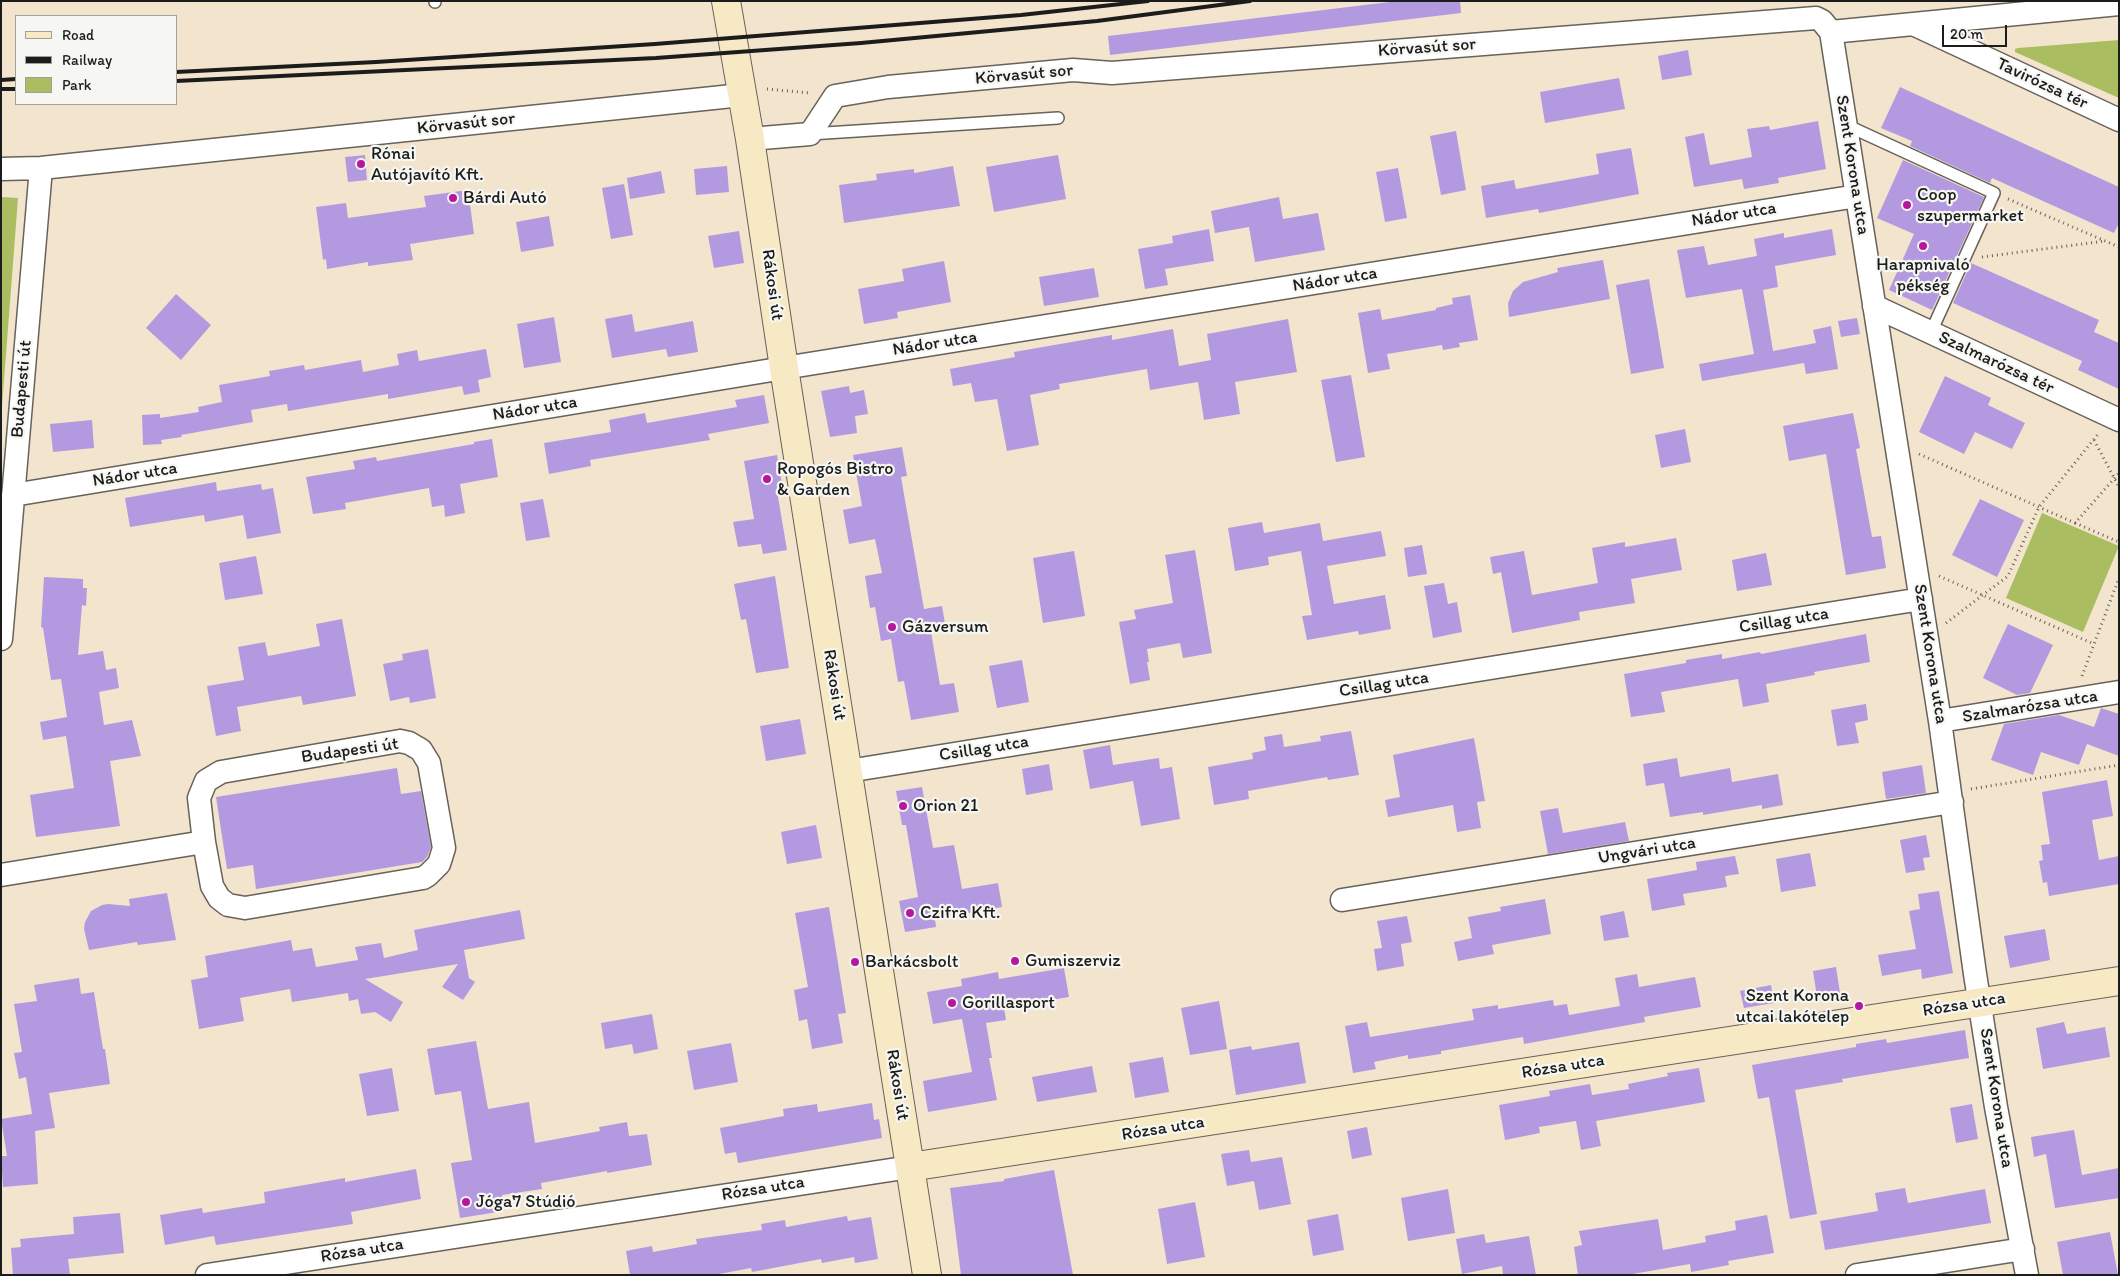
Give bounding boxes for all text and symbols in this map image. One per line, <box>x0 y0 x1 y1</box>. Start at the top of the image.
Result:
legend <box>15 15 178 105</box>
scale bar <box>1945 15 2010 47</box>
text: 20 m <box>1950 25 1983 43</box>
text: Road <box>62 26 94 44</box>
street label: Körvasút sor <box>1377 34 1477 62</box>
text: Railway <box>62 51 112 69</box>
street label: Tavirózsa tér <box>1993 53 2091 115</box>
street label: Körvasút sor <box>974 60 1074 90</box>
text: Park <box>62 76 92 94</box>
street label: Szent Korona utca <box>1830 94 1874 236</box>
street label: Körvasút sor <box>416 108 516 140</box>
place label: Rónai Autójavító Kft. <box>371 143 484 186</box>
marker: Rónai Autójavító Kft. <box>355 158 367 170</box>
place label: Coop szupermarket <box>1917 184 2024 226</box>
place label: Bárdi Autó <box>463 187 547 209</box>
marker: Bárdi Autó <box>447 192 459 204</box>
street label: Nádor utca <box>1690 198 1778 232</box>
marker: Coop szupermarket <box>1901 199 1913 211</box>
marker: Harapnivaló pékség <box>1917 240 1929 252</box>
street label: Rákosi út <box>756 248 788 322</box>
place label: Harapnivaló pékség <box>1876 254 1970 296</box>
street label: Nádor utca <box>1291 263 1379 297</box>
street label: Nádor utca <box>891 327 979 361</box>
street label: Szalmarózsa tér <box>1935 327 2057 399</box>
street label: Budapesti út <box>7 339 37 439</box>
street label: Nádor utca <box>491 392 579 426</box>
street label: Nádor utca <box>91 458 179 492</box>
place label: Ropogós Bistro & Garden <box>777 458 893 500</box>
marker: Ropogós Bistro & Garden <box>761 473 773 485</box>
street label: Szent Korona utca <box>1908 583 1952 725</box>
street label: Csillag utca <box>1738 603 1830 639</box>
place label: Gázversum <box>902 616 989 638</box>
marker: Gázversum <box>886 621 898 633</box>
street label: Rákosi út <box>818 648 850 722</box>
street label: Csillag utca <box>1338 667 1430 703</box>
street label: Szalmarózsa utca <box>1961 686 2099 728</box>
street label: Csillag utca <box>938 731 1030 767</box>
street label: Budapesti út <box>300 733 400 769</box>
place label: Orion 21 <box>913 795 978 817</box>
marker: Orion 21 <box>897 800 909 812</box>
street label: Ungvári utca <box>1597 833 1697 869</box>
place label: Czifra Kft. <box>920 902 1001 924</box>
marker: Czifra Kft. <box>904 907 916 919</box>
place label: Gumiszerviz <box>1025 950 1121 972</box>
place label: Barkácsbolt <box>865 951 959 973</box>
marker: Gumiszerviz <box>1009 955 1021 967</box>
marker: Barkácsbolt <box>849 956 861 968</box>
place label: Szent Korona utcai lakótelep <box>1736 985 1849 1028</box>
street label: Rózsa utca <box>1921 988 2007 1022</box>
place label: Gorillasport <box>962 992 1055 1014</box>
marker: Gorillasport <box>946 997 958 1009</box>
marker: Szent Korona utcai lakótelep <box>1853 1000 1865 1012</box>
street label: Szent Korona utca <box>1974 1027 2018 1169</box>
street label: Rákosi út <box>881 1048 913 1122</box>
street label: Rózsa utca <box>1520 1050 1606 1084</box>
street label: Rózsa utca <box>1120 1112 1206 1146</box>
street label: Rózsa utca <box>720 1172 806 1206</box>
place label: Jóga7 Stúdió <box>476 1191 576 1213</box>
marker: Jóga7 Stúdió <box>460 1196 472 1208</box>
street label: Rózsa utca <box>319 1234 405 1268</box>

